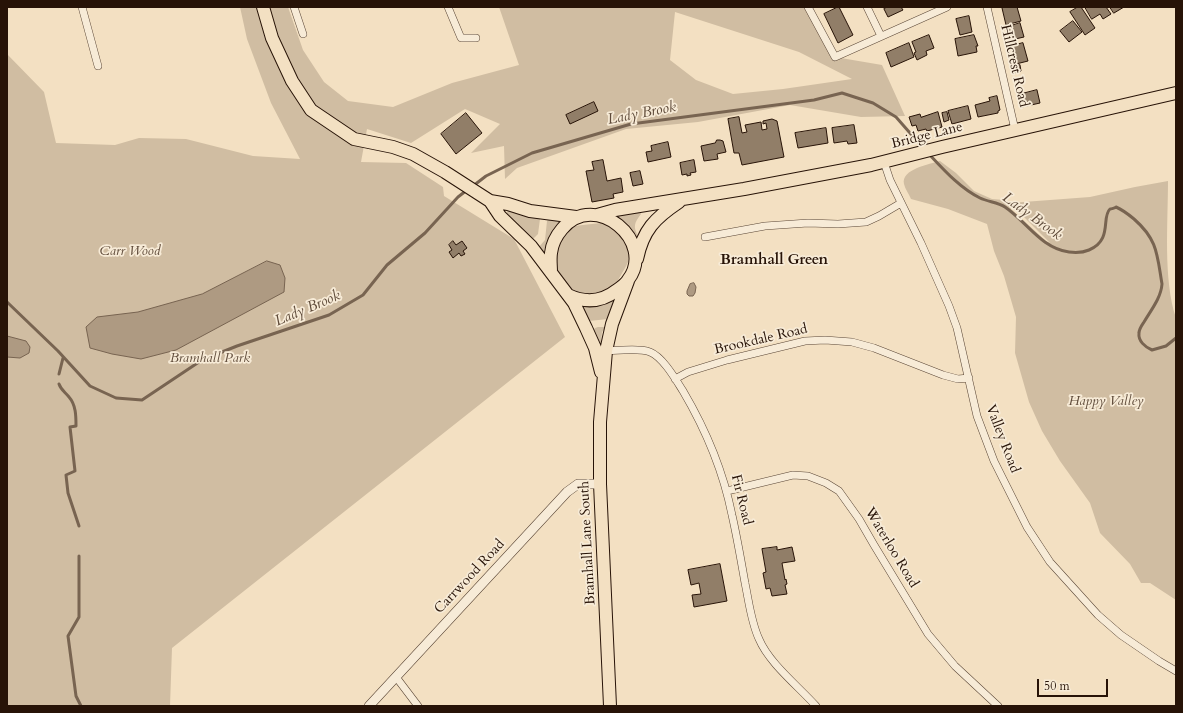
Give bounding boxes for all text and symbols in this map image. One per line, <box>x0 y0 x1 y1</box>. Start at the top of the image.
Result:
street label: Hillcrest Road <box>996 23 1032 109</box>
water label: Lady Brook <box>606 99 678 129</box>
street label: Bridge Lane <box>890 119 964 153</box>
water label: Lady Brook <box>999 189 1065 245</box>
park label: Carr Wood <box>100 244 160 260</box>
district label: Bramhall Green <box>720 252 828 270</box>
water label: Lady Brook <box>272 287 344 331</box>
street label: Brookdale Road <box>713 321 809 359</box>
park label: Bramhall Park <box>170 351 250 367</box>
park label: Happy Valley <box>1068 394 1144 410</box>
street label: Valley Road <box>981 403 1023 475</box>
street label: Fir Road <box>727 473 755 527</box>
street label: Bramhall Lane South <box>576 481 600 605</box>
street label: Waterloo Road <box>860 505 922 591</box>
street label: Carrwood Road <box>431 536 509 618</box>
scale bar <box>1039 671 1110 697</box>
text: 50 m <box>1044 678 1070 694</box>

